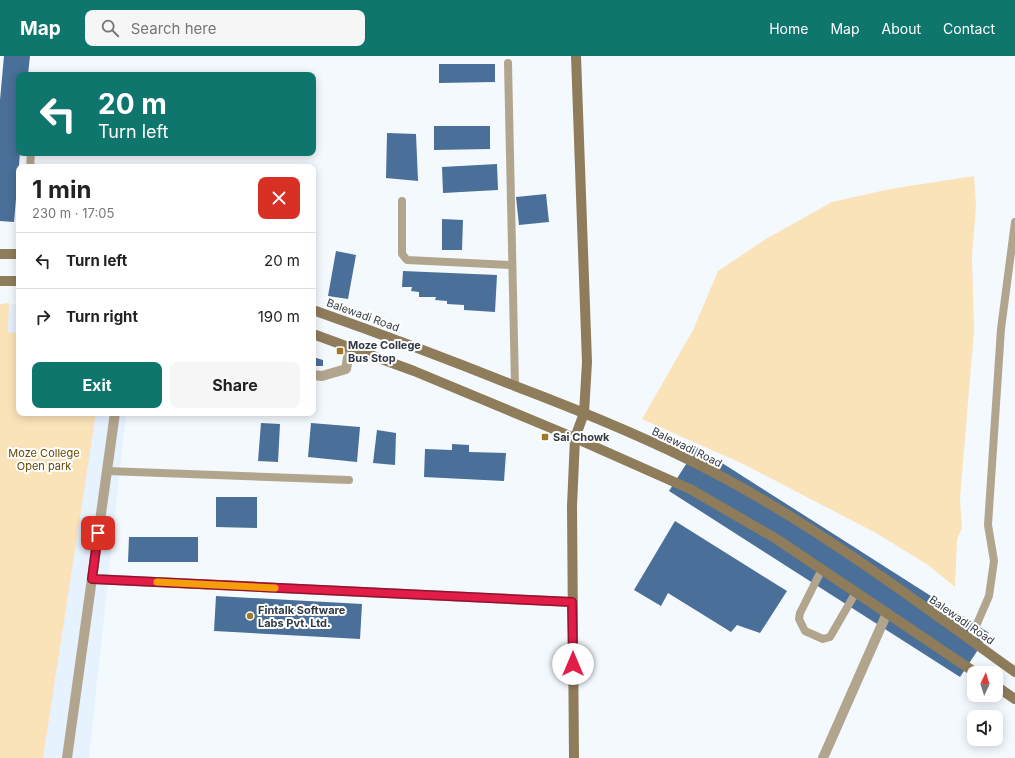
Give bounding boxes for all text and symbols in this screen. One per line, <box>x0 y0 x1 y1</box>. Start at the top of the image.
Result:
search box <box>85 10 365 46</box>
text: Map <box>20 17 61 40</box>
icon: search <box>99 17 121 39</box>
text: Search here <box>131 19 216 38</box>
text: Home <box>769 20 808 37</box>
text: Map <box>830 20 860 37</box>
text: About <box>882 20 921 37</box>
text: Contact <box>943 20 995 37</box>
text: 20 m <box>98 87 167 121</box>
icon: left <box>32 88 84 140</box>
text: Turn left <box>98 121 168 142</box>
text: 1 min <box>32 175 91 204</box>
button: close <box>258 177 300 219</box>
text: 230 m · 17:05 <box>32 205 114 221</box>
icon: left <box>32 250 54 272</box>
text: Turn left <box>66 251 127 270</box>
text: 20 m <box>264 251 300 270</box>
street label: Balewadi Road <box>325 295 401 335</box>
icon: right <box>32 306 54 328</box>
text: Turn right <box>66 307 138 326</box>
text: 190 m <box>258 307 300 326</box>
place label: Moze College Bus Stop <box>348 338 421 365</box>
marker: Moze College Bus Stop <box>335 346 345 356</box>
button: Exit <box>32 362 162 408</box>
button: Share <box>170 362 300 408</box>
street label: Balewadi Road <box>650 424 724 470</box>
place label: Sai Chowk <box>553 430 610 444</box>
marker: Sai Chowk <box>540 432 550 442</box>
park label: Moze College Open park <box>8 446 80 473</box>
pin <box>81 516 115 550</box>
icon: arrive <box>87 522 109 544</box>
street label: Balewadi Road <box>927 592 997 648</box>
place label: Fintalk Software Labs Pvt. Ltd. <box>258 603 346 630</box>
marker: Fintalk Software Labs Pvt. Ltd. <box>245 611 255 621</box>
position arrow <box>552 643 594 685</box>
north arrow <box>967 666 1003 702</box>
map controls <box>967 666 1003 746</box>
button: sound <box>967 710 1003 746</box>

